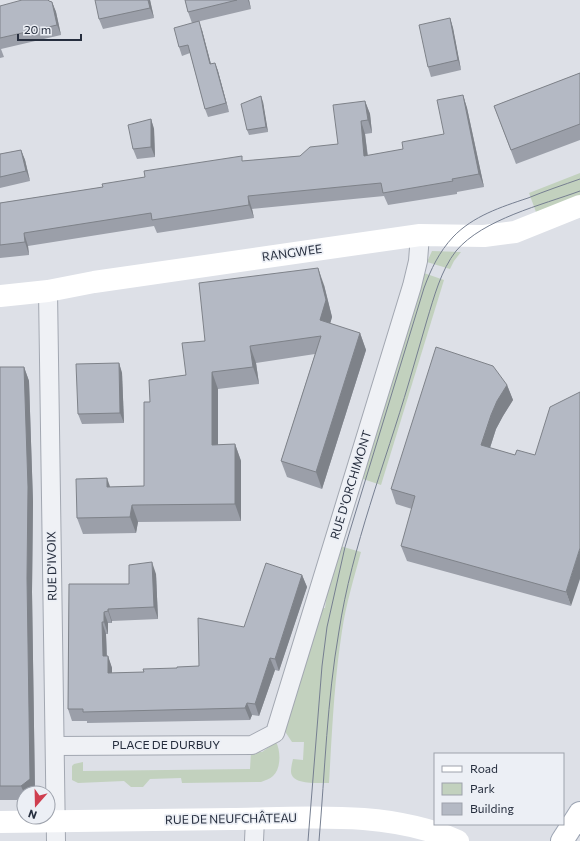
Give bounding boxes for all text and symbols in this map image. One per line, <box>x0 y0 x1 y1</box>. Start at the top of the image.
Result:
scale bar <box>18 16 81 42</box>
text: 20 m <box>24 22 51 36</box>
street label: RANGWEE <box>261 241 323 263</box>
street label: RUE D'ORCHIMONT <box>327 428 373 541</box>
street label: RUE D'IVOIX <box>43 531 59 601</box>
street label: PLACE DE DURBUY <box>112 737 220 751</box>
legend <box>434 753 564 825</box>
text: Road <box>470 761 498 775</box>
text: Park <box>470 781 496 795</box>
north arrow <box>16 785 56 825</box>
text: Building <box>470 801 514 815</box>
text: N <box>26 807 39 822</box>
street label: RUE DE NEUFCHÂTEAU <box>165 810 297 826</box>

